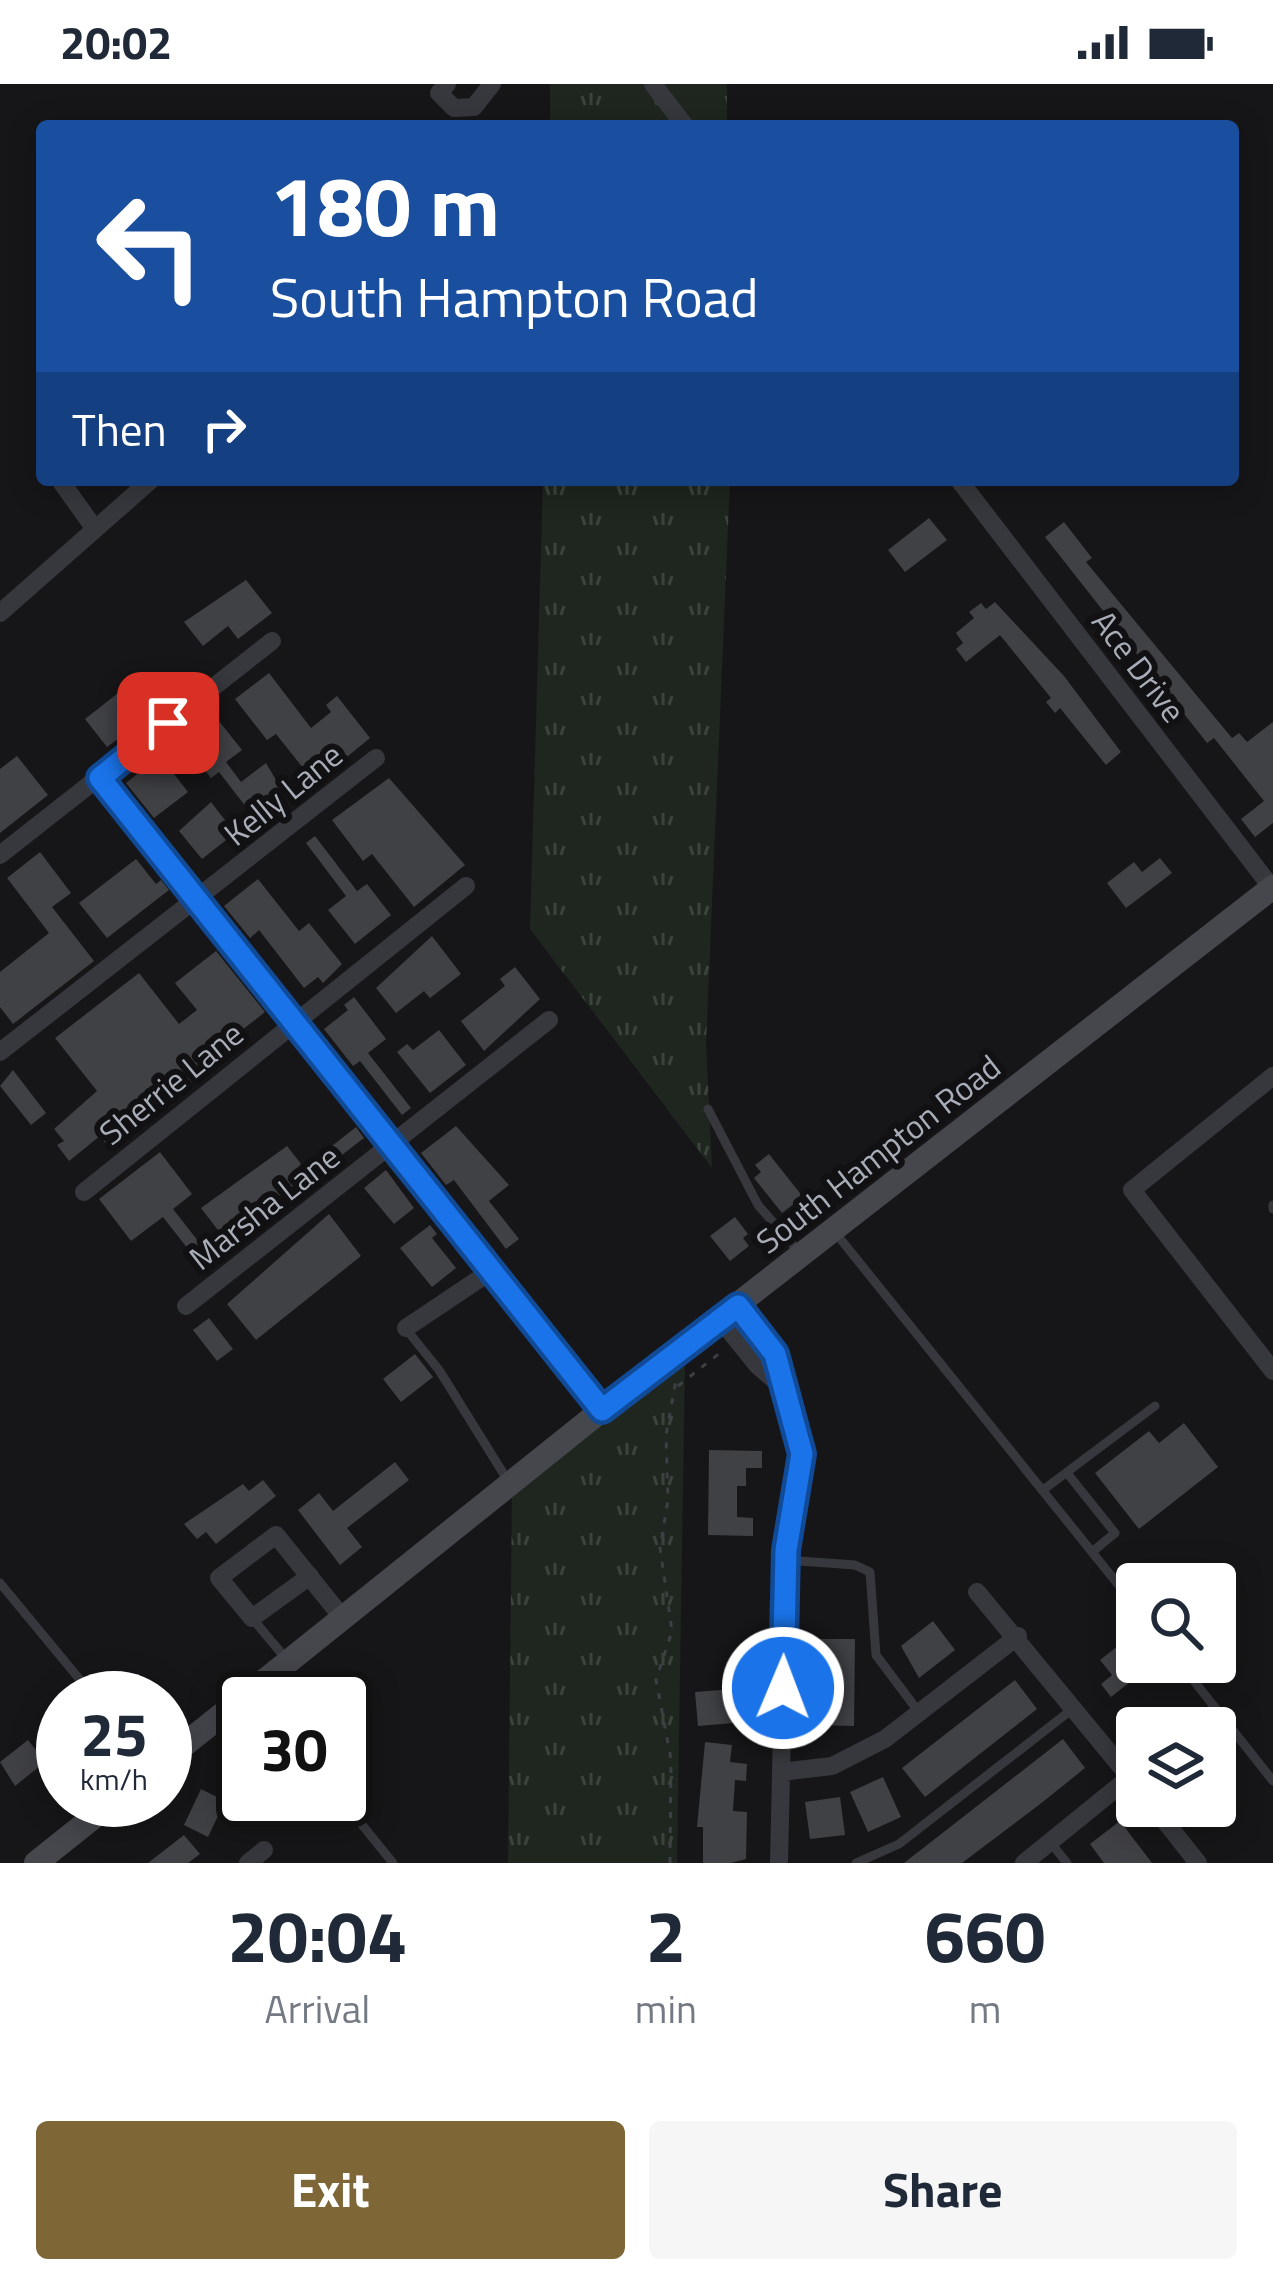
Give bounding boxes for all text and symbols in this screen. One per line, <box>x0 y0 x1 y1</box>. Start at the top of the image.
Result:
text: 20:02 <box>60 8 172 76</box>
text: 180 m <box>270 141 500 269</box>
icon: left <box>72 168 228 324</box>
text: South Hampton Road <box>270 256 758 338</box>
text: Then <box>72 395 167 463</box>
icon: right <box>191 396 257 462</box>
street label: Ace Drive <box>1080 599 1198 733</box>
pin <box>117 672 219 774</box>
icon: arrive <box>135 690 201 756</box>
street label: Kelly Lane <box>213 730 353 858</box>
street label: Sherrie Lane <box>88 1009 254 1157</box>
street label: South Hampton Road <box>745 1042 1011 1266</box>
street label: Marsha Lane <box>178 1132 350 1282</box>
map controls <box>1116 1563 1236 1827</box>
button: search <box>1116 1563 1236 1683</box>
position arrow <box>720 1625 846 1751</box>
speed limit sign: 30 <box>216 1671 372 1827</box>
text: 25 <box>80 1688 148 1779</box>
button: layers <box>1116 1707 1236 1827</box>
text: km/h <box>80 1756 148 1802</box>
text: 20:04 <box>228 1880 407 1990</box>
text: 2 <box>646 1880 686 1990</box>
text: 660 <box>924 1880 1045 1990</box>
text: Arrival <box>265 1979 370 2038</box>
text: min <box>635 1979 697 2038</box>
text: m <box>969 1979 1001 2038</box>
button: Exit <box>36 2121 625 2259</box>
button: Share <box>649 2121 1237 2259</box>

